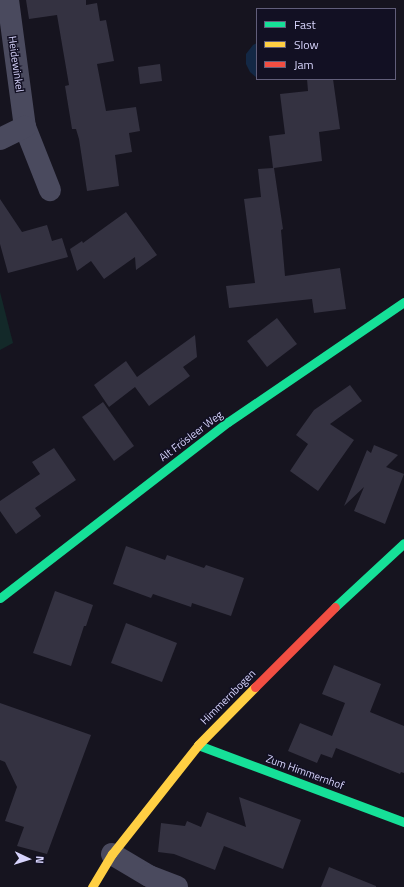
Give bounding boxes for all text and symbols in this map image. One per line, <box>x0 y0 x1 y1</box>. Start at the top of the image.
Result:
legend <box>256 8 396 80</box>
text: Fast <box>294 15 316 34</box>
street label: Heidewinkel <box>6 35 26 93</box>
text: Slow <box>294 35 319 54</box>
text: Jam <box>294 55 314 74</box>
street label: Alt Frösleer Weg <box>157 408 225 464</box>
street label: Himmernbogen <box>198 667 258 727</box>
street label: Zum Himmernhof <box>264 752 346 792</box>
north arrow <box>8 839 48 879</box>
text: N <box>32 855 48 864</box>

